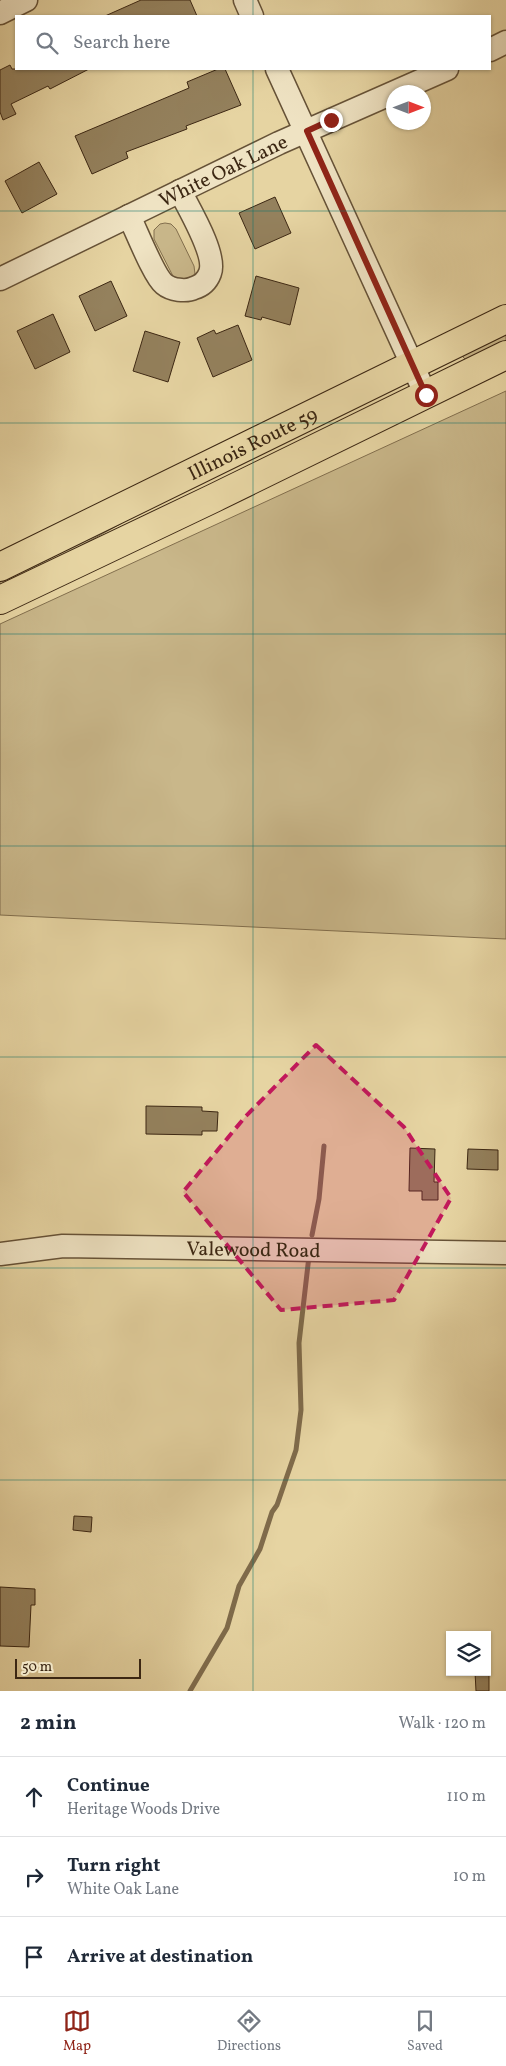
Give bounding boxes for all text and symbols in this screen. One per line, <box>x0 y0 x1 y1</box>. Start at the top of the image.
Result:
search box <box>15 15 491 70</box>
icon: search <box>33 29 61 57</box>
text: Search here <box>73 30 170 56</box>
north arrow <box>386 85 431 130</box>
route end <box>320 109 343 132</box>
street label: White Oak Lane <box>155 129 293 215</box>
route start <box>415 384 438 407</box>
street label: Illinois Route 59 <box>184 401 323 489</box>
street label: Valewood Road <box>186 1236 321 1266</box>
map controls <box>446 1631 491 1676</box>
button: layers <box>446 1631 491 1676</box>
scale bar <box>15 1656 141 1679</box>
text: 50 m <box>22 1658 52 1677</box>
text: 2 min <box>20 1709 77 1738</box>
text: Walk · 120 m <box>398 1713 486 1735</box>
text: Continue <box>67 1773 150 1799</box>
icon: ahead <box>20 1783 48 1811</box>
text: 110 m <box>447 1786 486 1808</box>
text: Heritage Woods Drive <box>67 1799 220 1821</box>
text: Turn right <box>67 1853 160 1879</box>
icon: right <box>20 1863 48 1891</box>
text: 10 m <box>453 1866 486 1888</box>
text: White Oak Lane <box>67 1879 179 1901</box>
icon: arrive <box>20 1943 48 1971</box>
text: Arrive at destination <box>67 1944 253 1970</box>
tab: Map <box>63 2007 91 2056</box>
tab: Directions <box>217 2007 281 2056</box>
tab: Saved <box>407 2007 443 2056</box>

